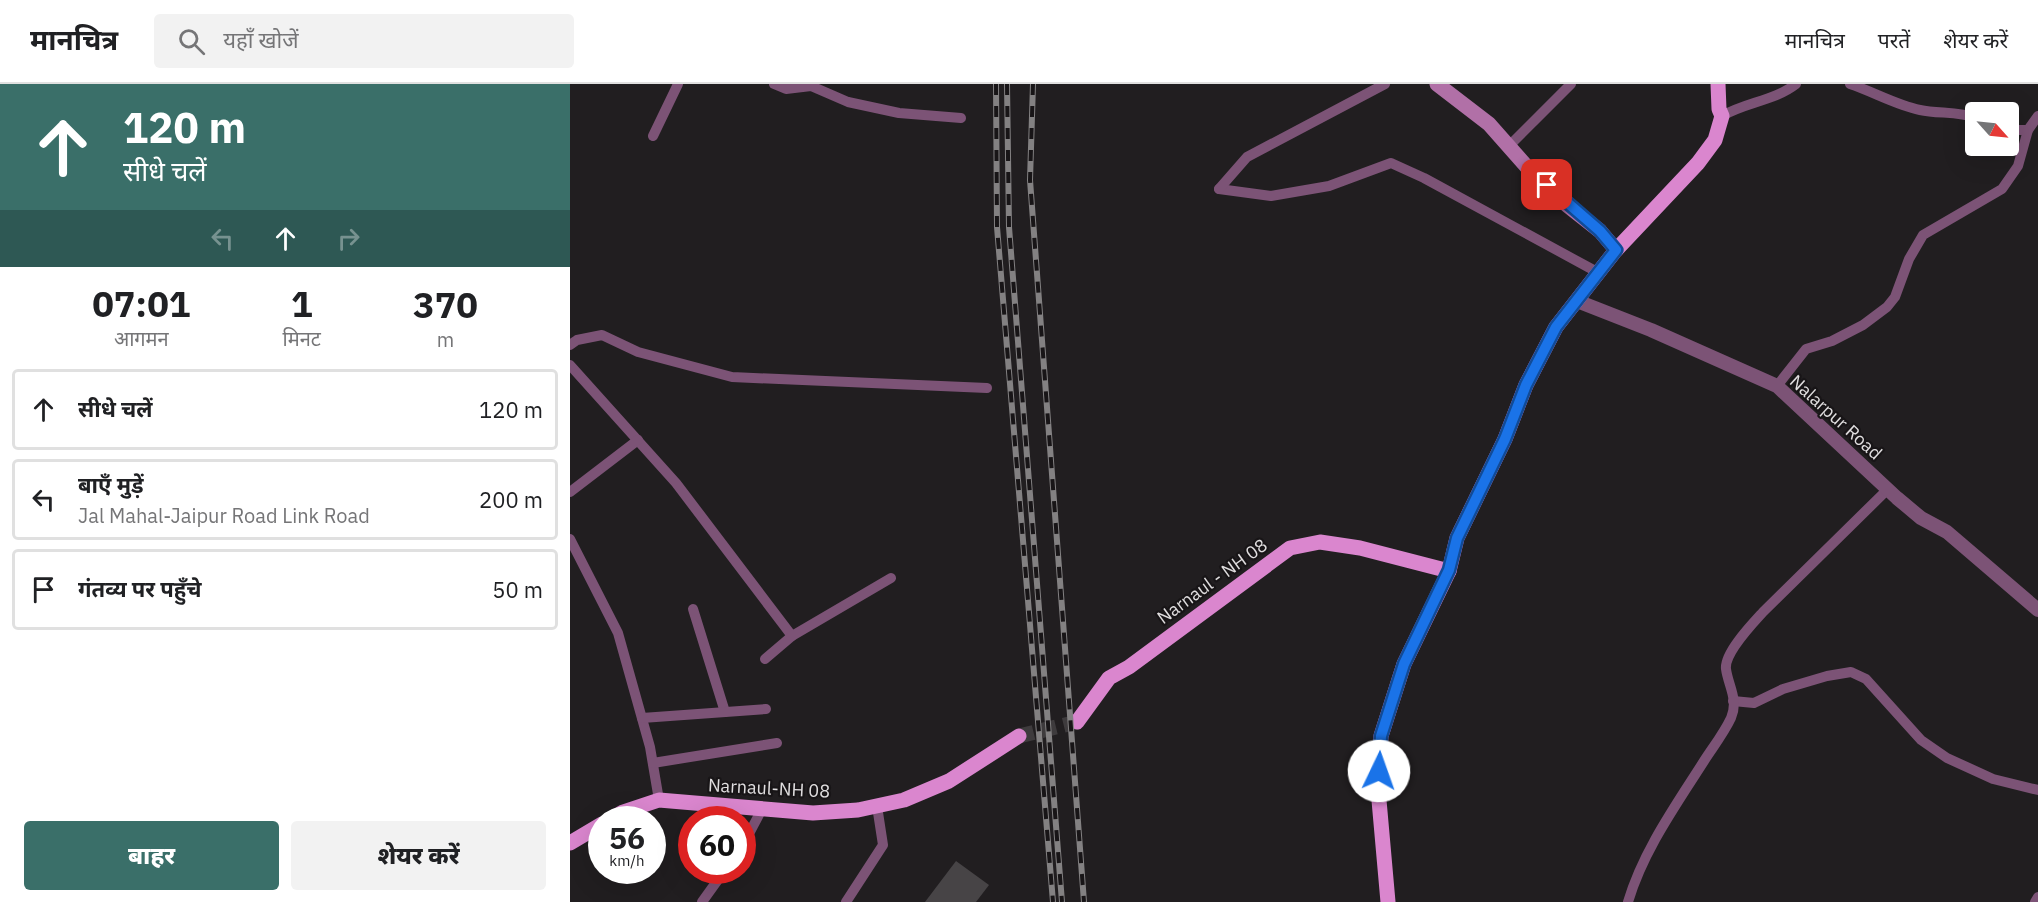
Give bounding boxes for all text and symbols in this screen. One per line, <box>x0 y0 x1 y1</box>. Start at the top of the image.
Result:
search box <box>154 14 574 68</box>
text: मानचित्र <box>30 21 118 58</box>
icon: search <box>175 25 208 58</box>
text: यहाँ खोजें <box>223 25 299 54</box>
text: मानचित्र <box>1785 26 1845 54</box>
text: परतें <box>1878 26 1910 54</box>
text: शेयर करें <box>1943 26 2008 54</box>
text: 120 m <box>123 100 246 155</box>
north arrow <box>1965 102 2019 156</box>
map controls <box>1965 102 2019 156</box>
icon: ahead <box>24 108 102 186</box>
text: सीधे चलें <box>123 153 207 188</box>
pin <box>1521 159 1572 210</box>
icon: arrive <box>1530 168 1563 201</box>
icon: left <box>206 222 239 255</box>
icon: ahead <box>269 222 302 255</box>
icon: right <box>332 222 365 255</box>
text: 07:01 <box>92 280 190 327</box>
text: 1 <box>291 280 313 327</box>
text: 370 <box>413 281 478 328</box>
text: आगमन <box>114 325 169 352</box>
text: मिनट <box>283 325 321 352</box>
text: m <box>437 326 454 353</box>
street label: Nalarpur Road <box>1785 370 1887 464</box>
icon: ahead <box>27 393 60 426</box>
text: सीधे चलें <box>78 394 153 423</box>
text: 120 m <box>479 395 543 424</box>
text: बाएँ मुड़ें <box>78 470 144 499</box>
icon: left <box>27 483 60 516</box>
text: 200 m <box>479 485 543 514</box>
text: Jal Mahal-Jaipur Road Link Road <box>78 502 370 529</box>
street label: Narnaul - NH 08 <box>1152 533 1272 629</box>
icon: arrive <box>27 573 60 606</box>
text: गंतव्य पर पहुँचे <box>78 574 202 603</box>
text: 50 m <box>492 575 543 604</box>
position arrow <box>1347 739 1411 803</box>
street label: Narnaul-NH 08 <box>707 773 831 803</box>
speed limit sign: 60 <box>678 806 756 884</box>
text: 56 <box>609 818 645 857</box>
button: बाहर <box>24 821 279 890</box>
button: शेयर करें <box>291 821 546 890</box>
text: km/h <box>609 851 645 870</box>

